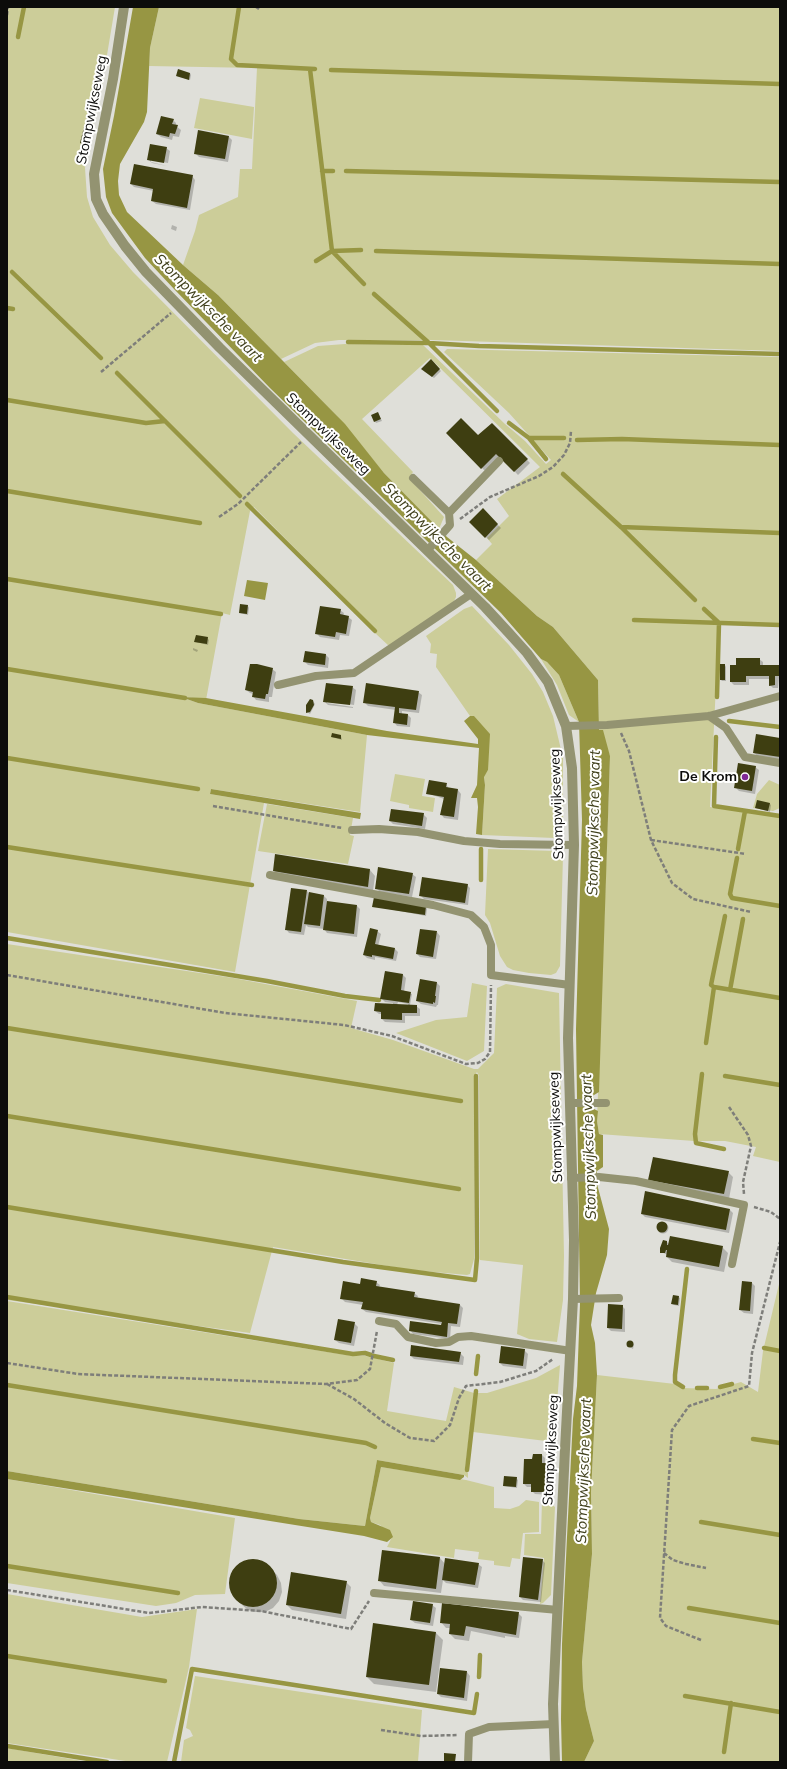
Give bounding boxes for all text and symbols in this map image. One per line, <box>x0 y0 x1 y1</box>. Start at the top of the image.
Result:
street label: Stompwijkseweg <box>73 54 111 166</box>
water label: Stompwijksche vaart <box>150 250 266 366</box>
street label: Stompwijkseweg <box>282 390 374 478</box>
water label: Stompwijksche vaart <box>379 479 495 595</box>
street label: Stompwijkseweg <box>547 748 567 860</box>
water label: Stompwijksche vaart <box>584 750 604 896</box>
place label: De Krom <box>679 769 737 785</box>
marker: De Krom <box>740 772 750 782</box>
street label: Stompwijkseweg <box>546 1071 566 1183</box>
water label: Stompwijksche vaart <box>577 1074 601 1220</box>
street label: Stompwijkseweg <box>540 1394 562 1506</box>
water label: Stompwijksche vaart <box>572 1398 596 1544</box>

